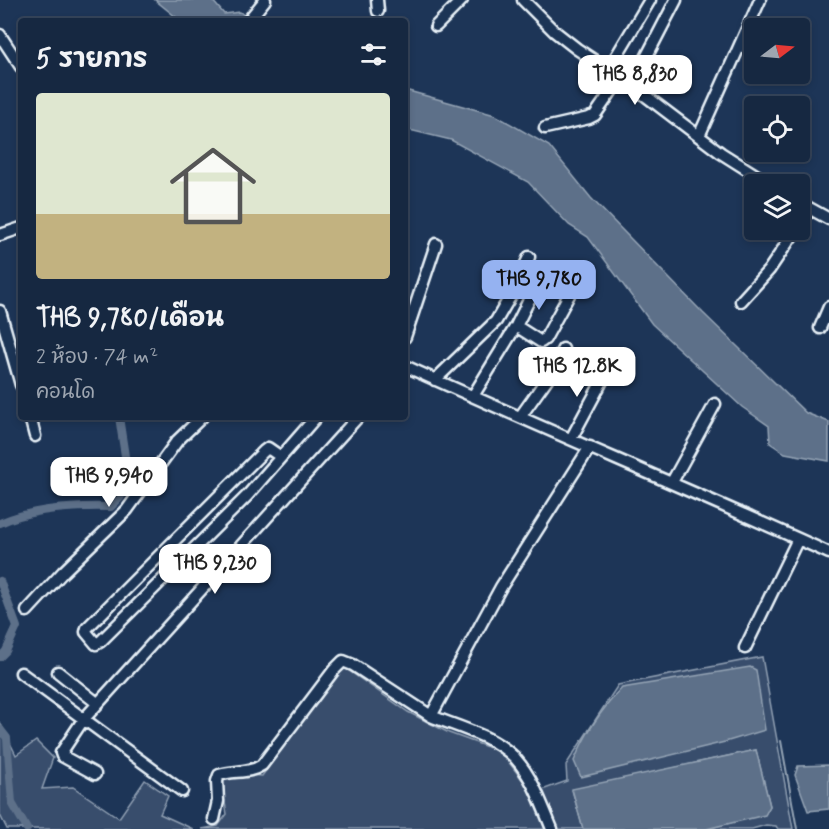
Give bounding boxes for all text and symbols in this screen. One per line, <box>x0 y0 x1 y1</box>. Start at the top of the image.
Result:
north arrow <box>744 18 810 84</box>
map controls <box>744 18 810 240</box>
icon: filters <box>357 38 390 71</box>
text: 5 รายการ <box>36 43 147 77</box>
pin: THB 8,830 <box>566 55 704 106</box>
text: THB 8,830 <box>592 61 678 88</box>
button: locate <box>744 96 810 162</box>
icon: home <box>159 132 267 240</box>
button: layers <box>744 174 810 240</box>
pin: THB 9,780 <box>470 260 608 311</box>
text: THB 9,780 <box>496 266 582 293</box>
text: THB 9,780/เดือน <box>36 302 224 336</box>
text: 2 ห้อง · 74 m² <box>36 344 158 371</box>
pin: THB 12.8K <box>508 347 646 398</box>
text: THB 12.8K <box>532 353 622 380</box>
text: คอนโด <box>36 379 95 406</box>
pin: THB 9,940 <box>40 457 178 508</box>
text: THB 9,940 <box>64 463 154 490</box>
pin: THB 9,230 <box>146 544 284 595</box>
text: THB 9,230 <box>173 550 257 577</box>

